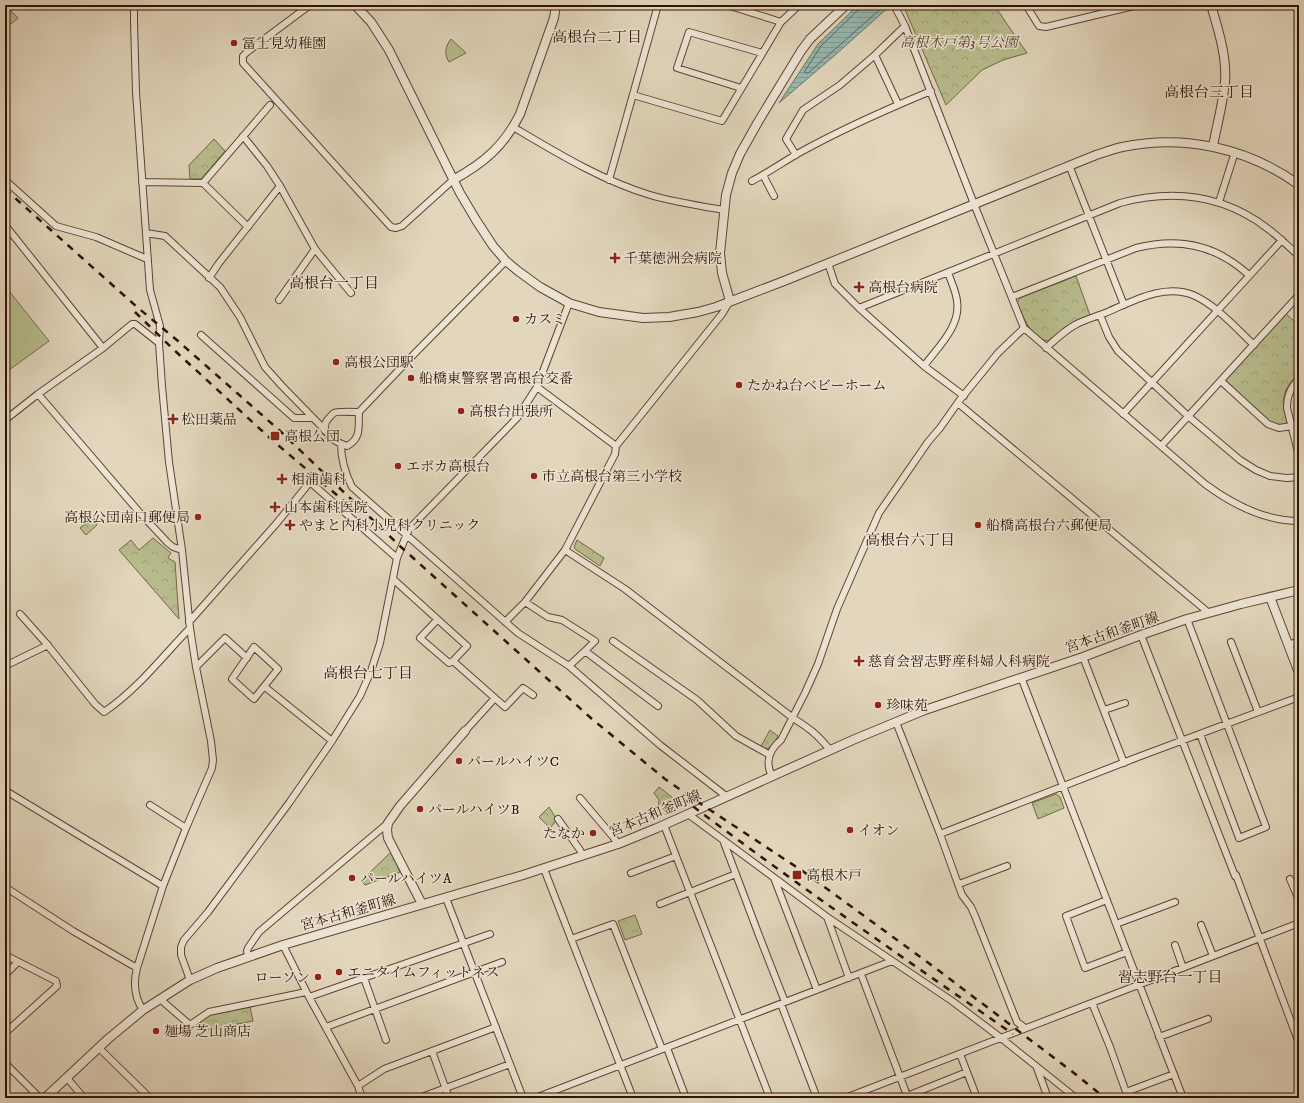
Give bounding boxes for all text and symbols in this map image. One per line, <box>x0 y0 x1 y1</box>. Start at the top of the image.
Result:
district label: 高根台二丁目 <box>552 28 642 47</box>
park label: 高根木戸第3号公園 <box>900 34 1020 52</box>
place label: 冨士見幼稚園 <box>242 35 326 53</box>
marker: 冨士見幼稚園 <box>229 38 239 48</box>
district label: 高根台三丁目 <box>1164 83 1254 102</box>
place label: 千葉徳洲会病院 <box>624 250 722 268</box>
marker: 千葉徳洲会病院 <box>609 252 621 264</box>
district label: 高根台一丁目 <box>289 274 379 293</box>
place label: 高根台病院 <box>868 279 938 297</box>
marker: 高根台病院 <box>853 281 865 293</box>
place label: カスミ <box>524 311 566 329</box>
marker: カスミ <box>511 314 521 324</box>
place label: 高根公団駅 <box>344 354 414 372</box>
marker: 高根公団駅 <box>331 357 341 367</box>
place label: 船橋東警察署高根台交番 <box>419 370 573 388</box>
marker: 船橋東警察署高根台交番 <box>406 373 416 383</box>
place label: たかね台ベビーホーム <box>747 377 886 395</box>
marker: たかね台ベビーホーム <box>734 380 744 390</box>
place label: 高根台出張所 <box>469 403 553 421</box>
marker: 高根台出張所 <box>456 406 466 416</box>
place label: 松田薬品 <box>181 411 237 429</box>
marker: 松田薬品 <box>168 414 178 424</box>
place label: 高根公団 <box>284 428 340 446</box>
marker: 高根公団 <box>269 430 281 442</box>
place label: エポカ高根台 <box>406 458 490 476</box>
marker: エポカ高根台 <box>393 461 403 471</box>
place label: 市立高根台第三小学校 <box>542 468 682 486</box>
place label: 相浦歯科 <box>291 471 347 489</box>
marker: 市立高根台第三小学校 <box>529 471 539 481</box>
marker: 相浦歯科 <box>276 473 288 485</box>
place label: 山本歯科医院 <box>284 499 368 517</box>
marker: 山本歯科医院 <box>269 501 281 513</box>
place label: 高根公団南口郵便局 <box>64 509 190 527</box>
marker: 高根公団南口郵便局 <box>193 512 203 522</box>
place label: やまと内科小児科クリニック <box>299 517 480 535</box>
place label: 船橋高根台六郵便局 <box>986 517 1112 535</box>
marker: やまと内科小児科クリニック <box>284 519 296 531</box>
marker: 船橋高根台六郵便局 <box>973 520 983 530</box>
district label: 高根台六丁目 <box>865 531 955 550</box>
street label: 宮本古和釜町線 <box>1063 608 1162 657</box>
place label: 慈育会習志野産科婦人科病院 <box>868 653 1050 671</box>
marker: 慈育会習志野産科婦人科病院 <box>853 655 865 667</box>
district label: 高根台七丁目 <box>323 664 413 683</box>
place label: 珍味苑 <box>886 697 928 715</box>
marker: 珍味苑 <box>873 700 883 710</box>
place label: パールハイツC <box>467 753 559 771</box>
marker: パールハイツC <box>454 756 464 766</box>
street label: 宮本古和釜町線 <box>607 786 704 841</box>
place label: パールハイツB <box>428 801 520 819</box>
marker: パールハイツB <box>415 804 425 814</box>
place label: イオン <box>858 822 900 840</box>
place label: たなか <box>543 825 585 843</box>
marker: イオン <box>845 825 855 835</box>
marker: たなか <box>588 828 598 838</box>
place label: 高根木戸 <box>806 867 862 885</box>
marker: 高根木戸 <box>791 869 803 881</box>
place label: パールハイツA <box>360 870 453 888</box>
marker: パールハイツA <box>347 873 357 883</box>
street label: 宮本古和釜町線 <box>299 891 398 935</box>
place label: エニタイムフィットネス <box>347 964 499 982</box>
marker: エニタイムフィットネス <box>334 967 344 977</box>
district label: 習志野台一丁目 <box>1117 968 1223 987</box>
place label: ローソン <box>255 969 310 987</box>
marker: ローソン <box>313 972 323 982</box>
place label: 麺場 芝山商店 <box>164 1023 251 1041</box>
marker: 麺場 芝山商店 <box>151 1026 161 1036</box>

